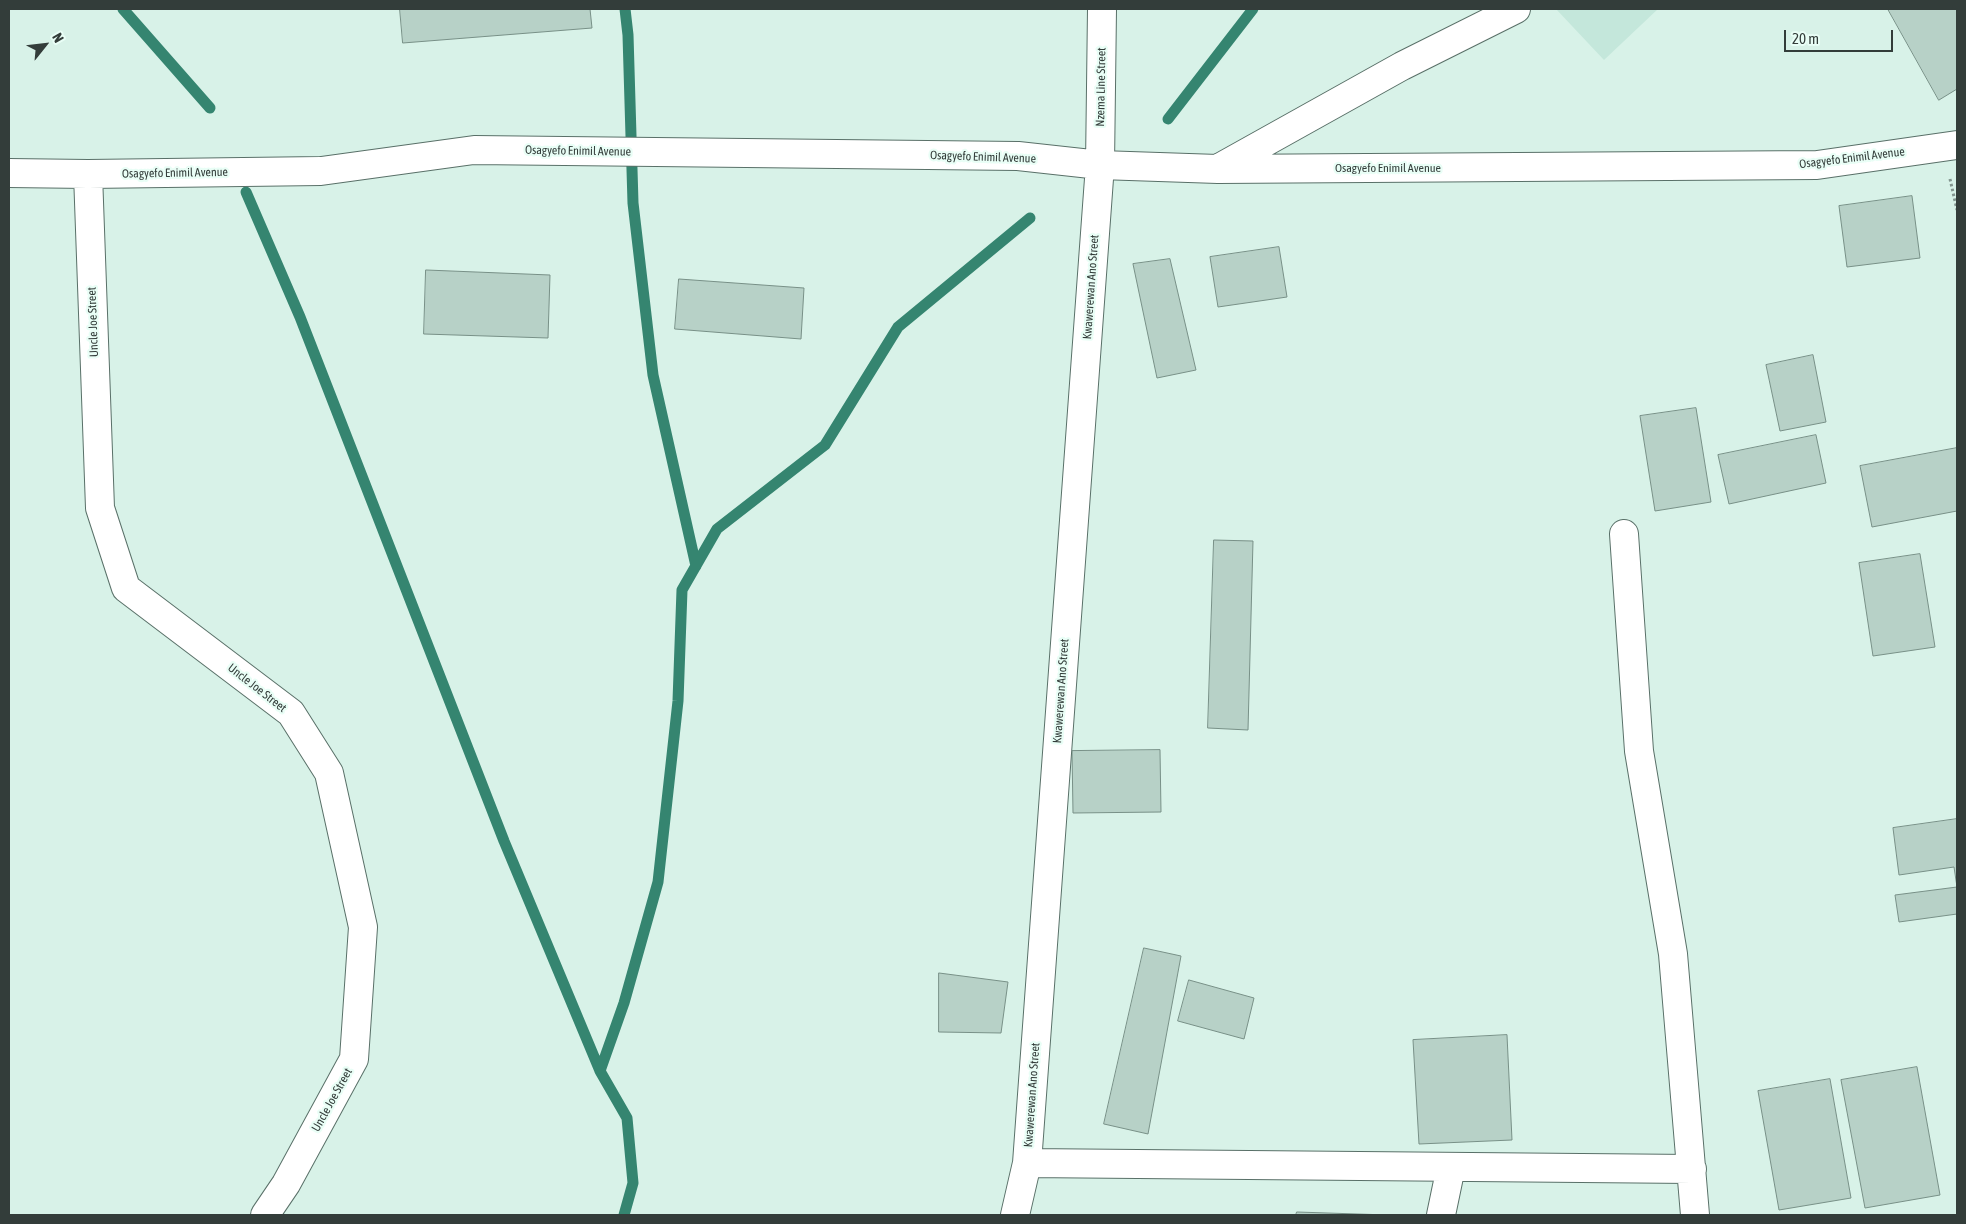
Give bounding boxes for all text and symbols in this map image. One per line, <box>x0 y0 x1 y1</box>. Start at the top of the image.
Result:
north arrow <box>20 20 70 70</box>
scale bar <box>1786 20 1895 52</box>
text: N <box>49 30 67 45</box>
text: 20 m <box>1792 30 1819 47</box>
street label: Nzema Line Street <box>1093 47 1109 127</box>
street label: Osagyefo Enimil Avenue <box>525 143 631 159</box>
street label: Osagyefo Enimil Avenue <box>1799 144 1905 172</box>
street label: Osagyefo Enimil Avenue <box>930 148 1036 166</box>
street label: Osagyefo Enimil Avenue <box>1335 161 1441 175</box>
street label: Osagyefo Enimil Avenue <box>122 165 228 181</box>
street label: Kwawerewan Ano Street <box>1080 234 1102 340</box>
street label: Uncle Joe Street <box>85 287 101 357</box>
street label: Kwawerewan Ano Street <box>1050 638 1072 744</box>
street label: Uncle Joe Street <box>225 661 289 715</box>
street label: Kwawerewan Ano Street <box>1021 1042 1043 1148</box>
street label: Uncle Joe Street <box>309 1066 355 1134</box>

